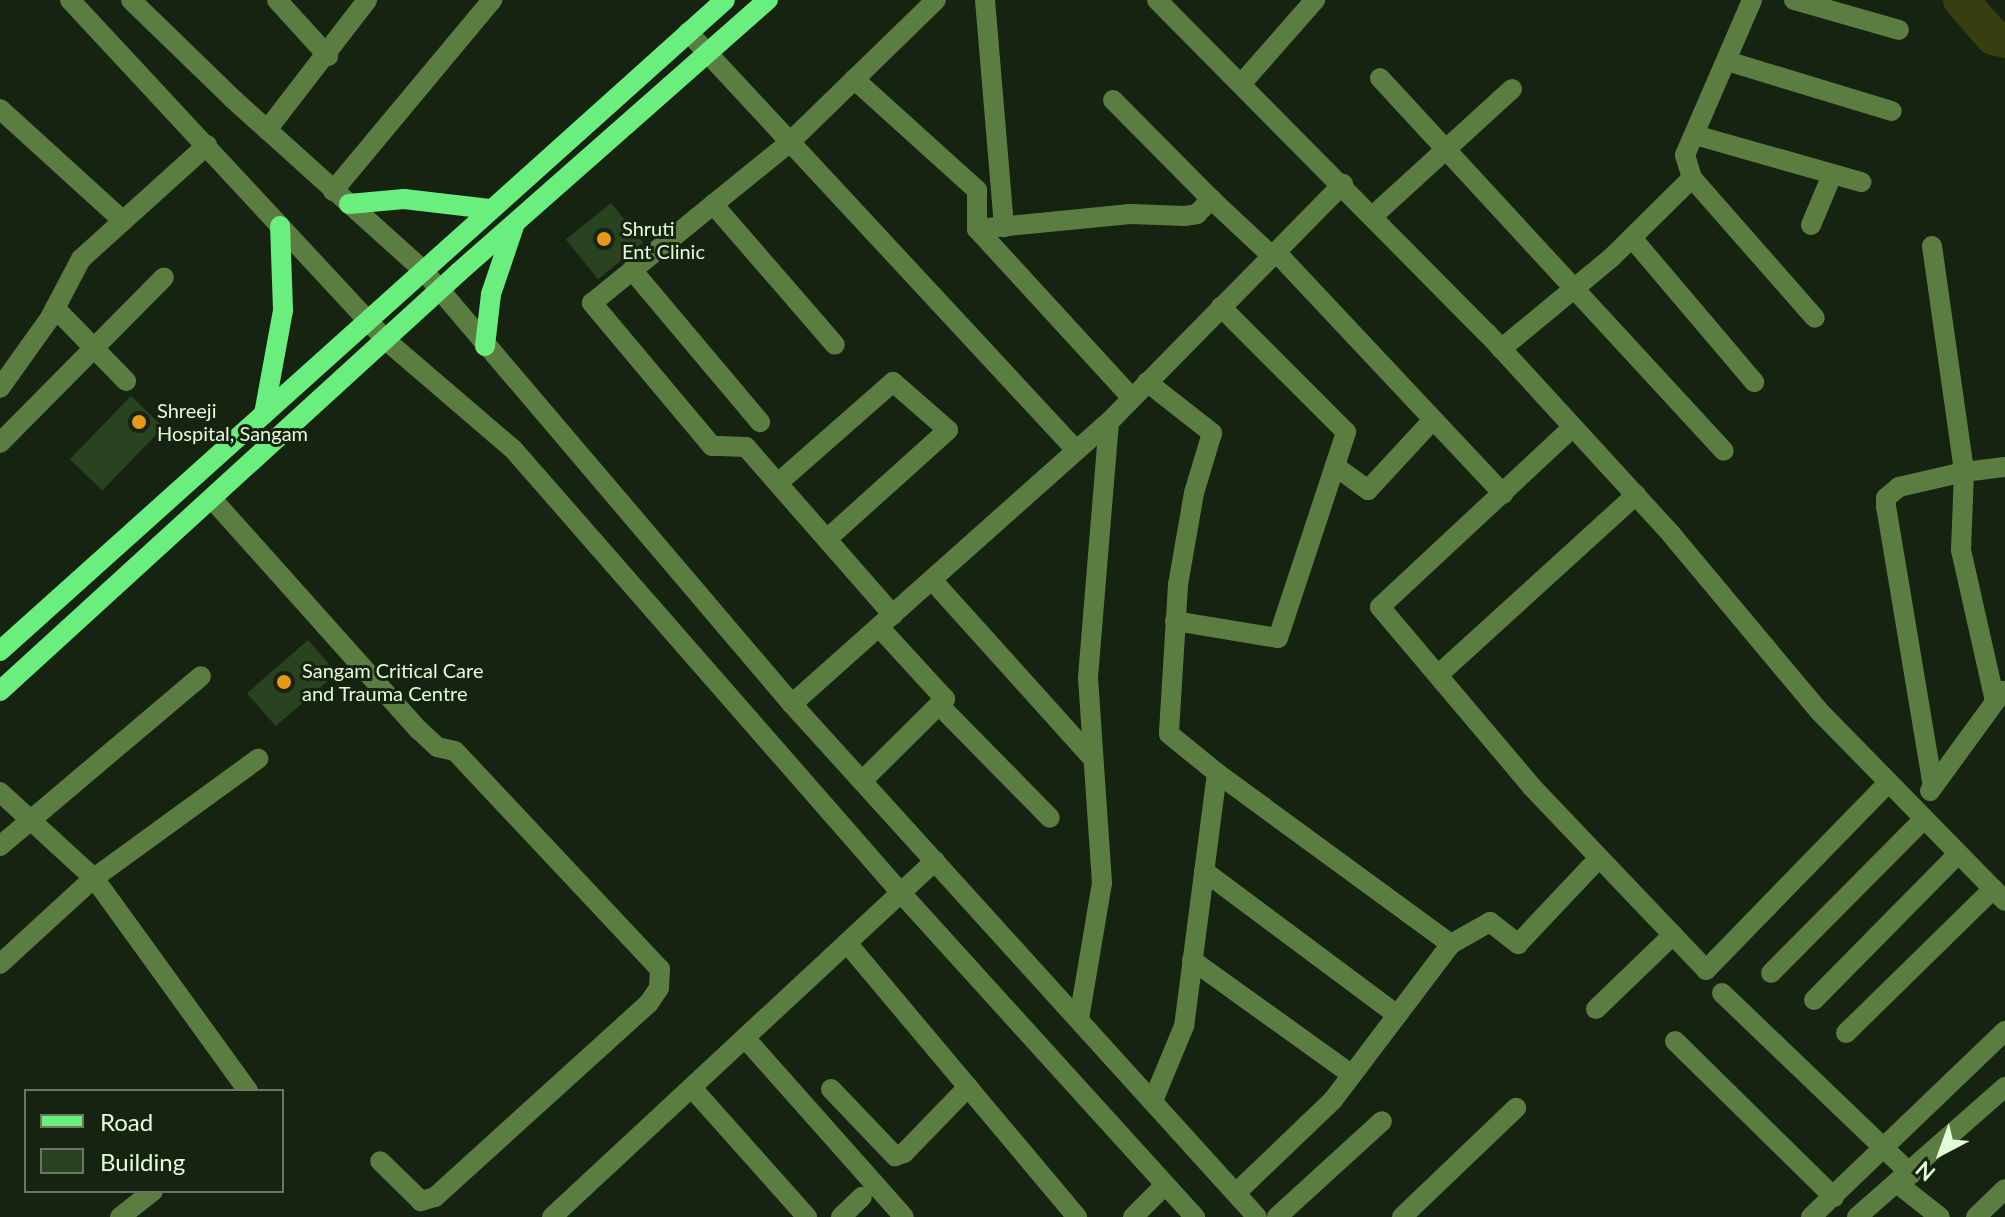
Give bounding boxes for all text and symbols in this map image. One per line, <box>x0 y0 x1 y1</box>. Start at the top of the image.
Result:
place label: Shruti Ent Clinic <box>622 216 705 263</box>
marker: Shruti Ent Clinic <box>593 228 615 250</box>
place label: Shreeji Hospital, Sangam <box>157 398 308 445</box>
marker: Shreeji Hospital, Sangam <box>128 411 150 433</box>
place label: Sangam Critical Care and Trauma Centre <box>302 658 483 705</box>
marker: Sangam Critical Care and Trauma Centre <box>273 671 295 693</box>
legend <box>24 1089 284 1193</box>
text: Road <box>100 1107 153 1136</box>
north arrow <box>1901 1113 1981 1193</box>
text: Building <box>100 1147 185 1176</box>
text: N <box>1910 1156 1940 1187</box>

